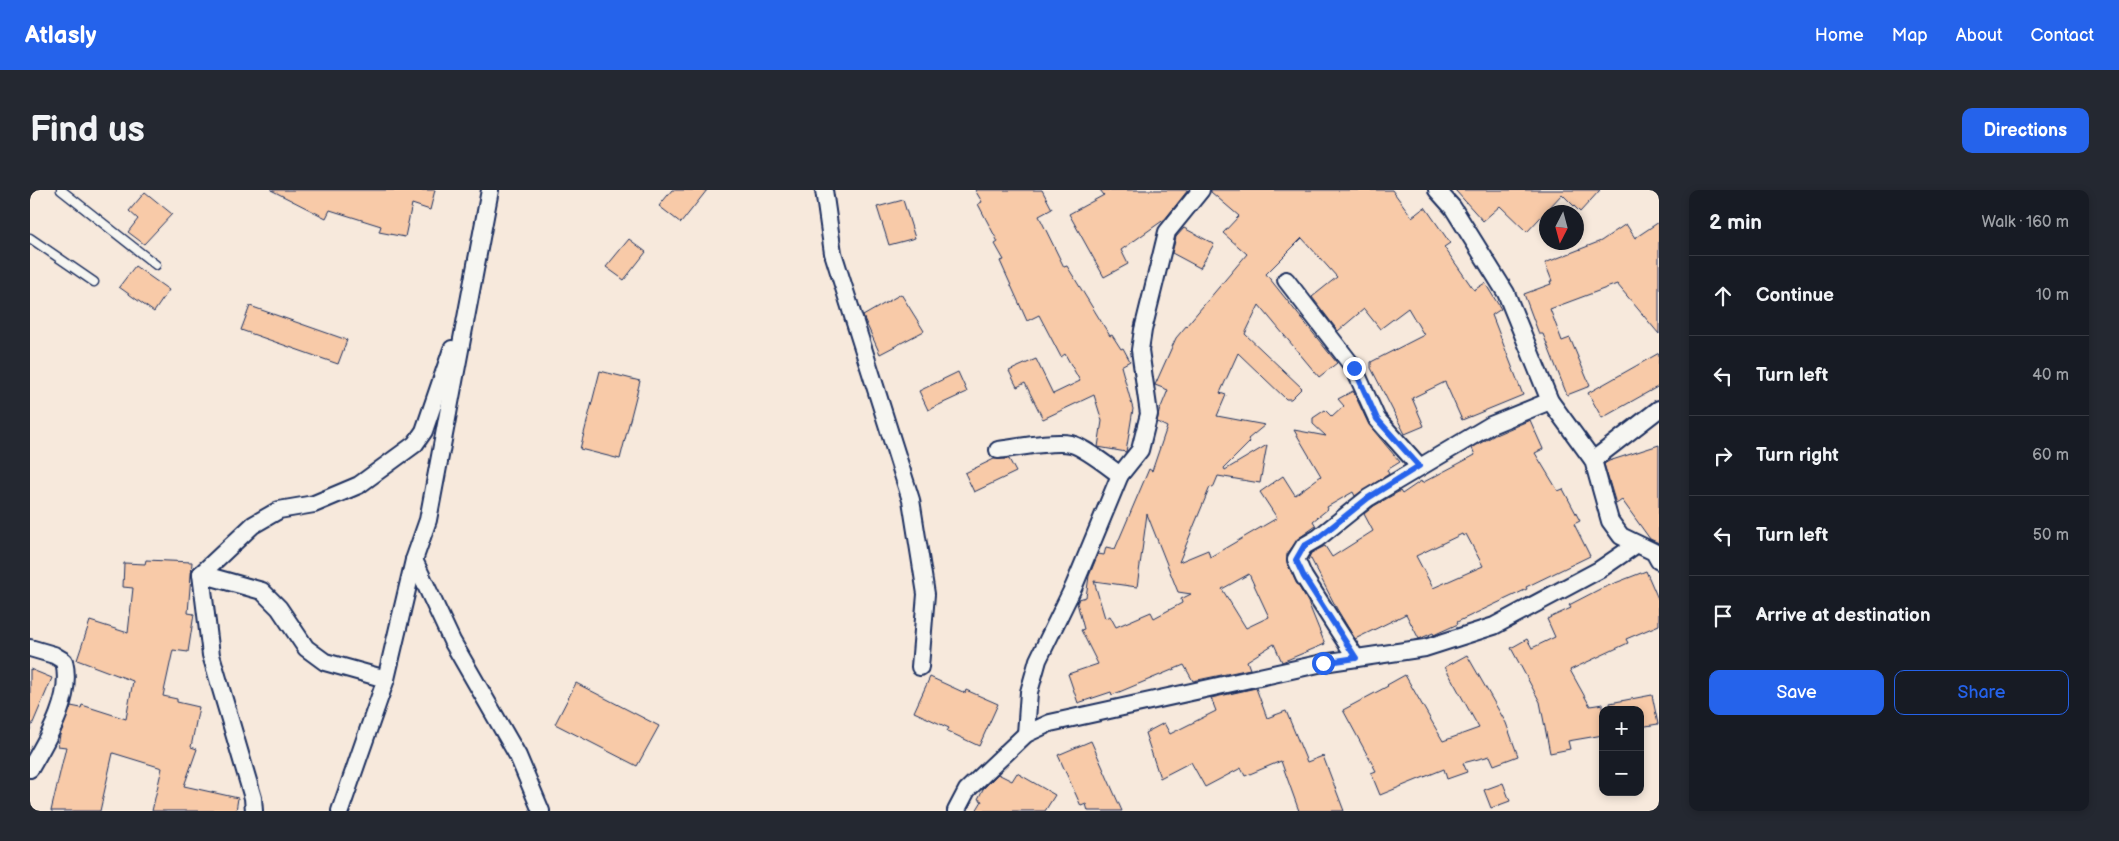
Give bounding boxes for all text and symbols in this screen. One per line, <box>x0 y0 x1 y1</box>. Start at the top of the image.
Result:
text: Atlasly <box>25 21 96 50</box>
text: Home <box>1815 25 1864 46</box>
text: Map <box>1892 25 1928 46</box>
text: About <box>1956 25 2003 46</box>
text: Contact <box>2031 25 2094 46</box>
button: Directions <box>1962 108 2089 153</box>
text: Find us <box>30 109 145 152</box>
north arrow <box>1539 205 1584 250</box>
text: 2 min <box>1709 210 1762 235</box>
text: Walk · 160 m <box>1981 213 2069 232</box>
icon: ahead <box>1709 282 1737 310</box>
text: Continue <box>1756 284 1834 307</box>
text: 10 m <box>2036 286 2069 305</box>
route end <box>1343 357 1366 380</box>
icon: left <box>1709 362 1737 390</box>
text: Turn left <box>1756 364 1828 387</box>
text: 40 m <box>2032 366 2069 385</box>
icon: right <box>1709 442 1737 470</box>
text: Turn right <box>1756 444 1839 467</box>
text: 60 m <box>2032 446 2069 465</box>
icon: left <box>1709 522 1737 550</box>
text: Turn left <box>1756 524 1828 547</box>
text: 50 m <box>2033 526 2069 545</box>
icon: arrive <box>1709 602 1737 630</box>
text: Arrive at destination <box>1756 604 1931 627</box>
route start <box>1312 652 1335 675</box>
button: Save <box>1709 670 1884 715</box>
button: Share <box>1894 670 2069 715</box>
map controls <box>1599 706 1644 796</box>
button: + <box>1599 706 1644 751</box>
button: − <box>1599 751 1644 796</box>

